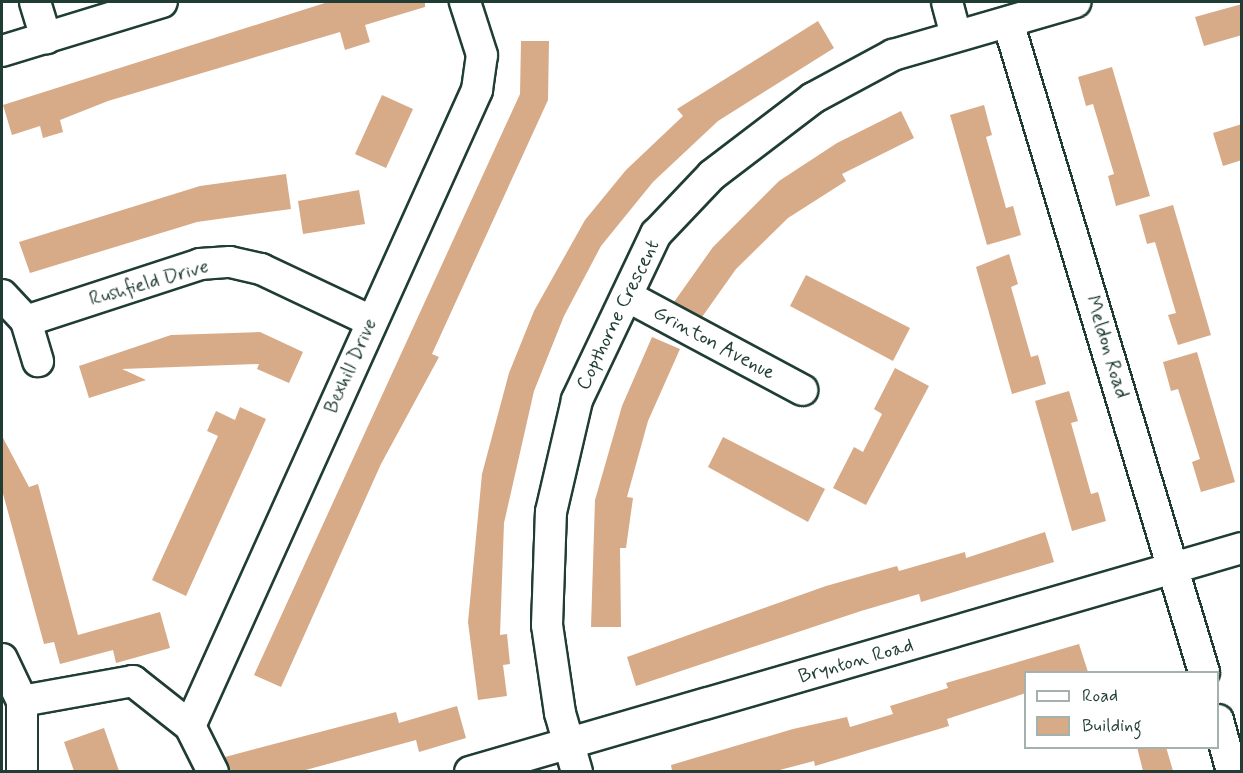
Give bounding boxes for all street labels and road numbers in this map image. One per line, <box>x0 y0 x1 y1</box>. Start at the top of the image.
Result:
street label: Copthorne Crescent <box>571 235 665 395</box>
street label: Rushfield Drive <box>87 255 211 311</box>
street label: Meldon Road <box>1080 293 1134 401</box>
street label: Grinton Avenue <box>647 300 781 386</box>
street label: Bexhill Drive <box>319 315 383 417</box>
street label: Brynton Road <box>797 633 915 689</box>

